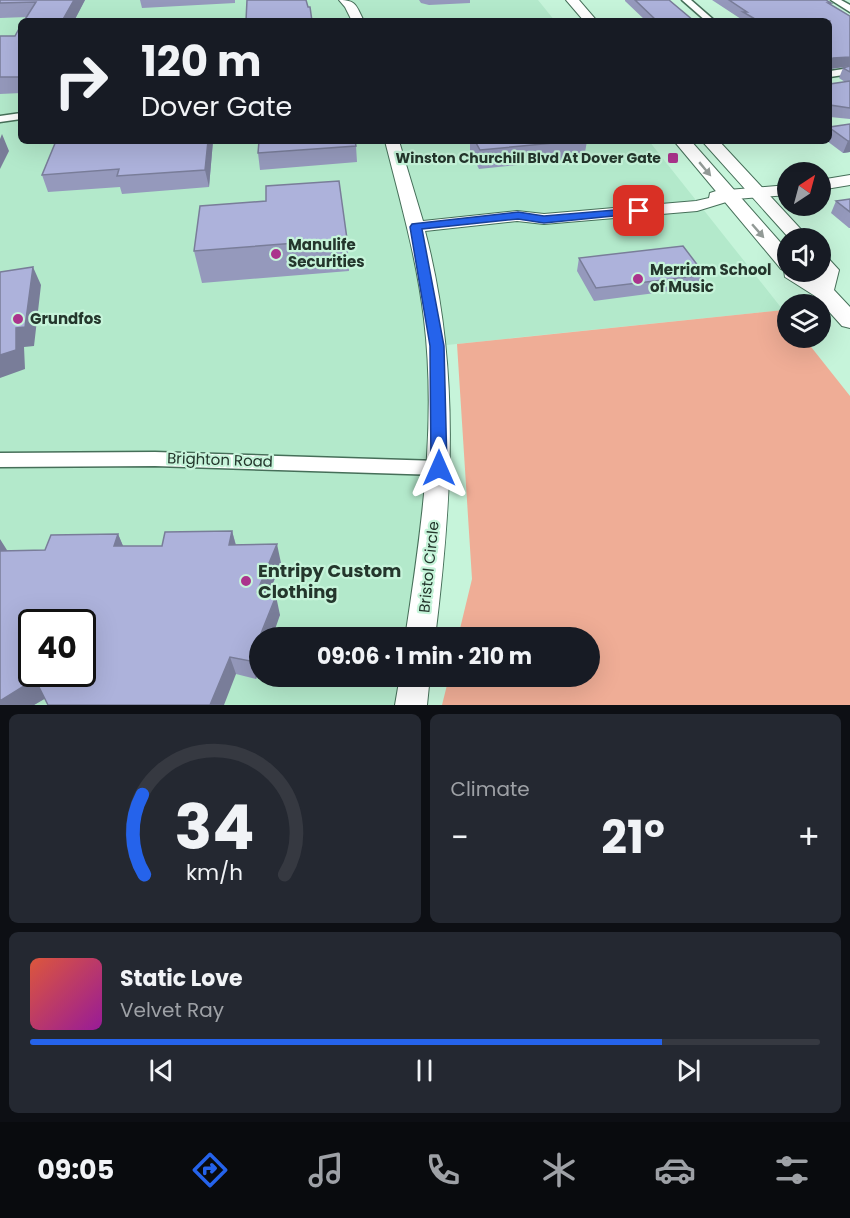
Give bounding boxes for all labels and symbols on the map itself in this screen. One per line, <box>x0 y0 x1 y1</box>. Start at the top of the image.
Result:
place label: Winston Churchill Blvd At Dover Gate <box>396 148 661 168</box>
marker: Winston Churchill Blvd At Dover Gate <box>666 151 680 165</box>
one-way arrow <box>698 161 711 176</box>
north arrow <box>777 162 831 216</box>
pin <box>613 185 664 236</box>
one-way arrow <box>752 223 765 239</box>
place label: Manulife Securities <box>288 234 365 272</box>
marker: Manulife Securities <box>269 247 283 261</box>
place label: Merriam School of Music <box>650 259 771 297</box>
marker: Merriam School of Music <box>631 272 645 286</box>
place label: Grundfos <box>30 308 102 329</box>
marker: Grundfos <box>11 312 25 326</box>
position arrow <box>407 436 471 500</box>
street label: Brighton Road <box>167 447 273 472</box>
street label: Bristol Circle <box>413 520 444 614</box>
place label: Entripy Custom Clothing <box>258 558 401 604</box>
marker: Entripy Custom Clothing <box>239 574 253 588</box>
speed limit sign: 40 <box>18 609 96 687</box>

